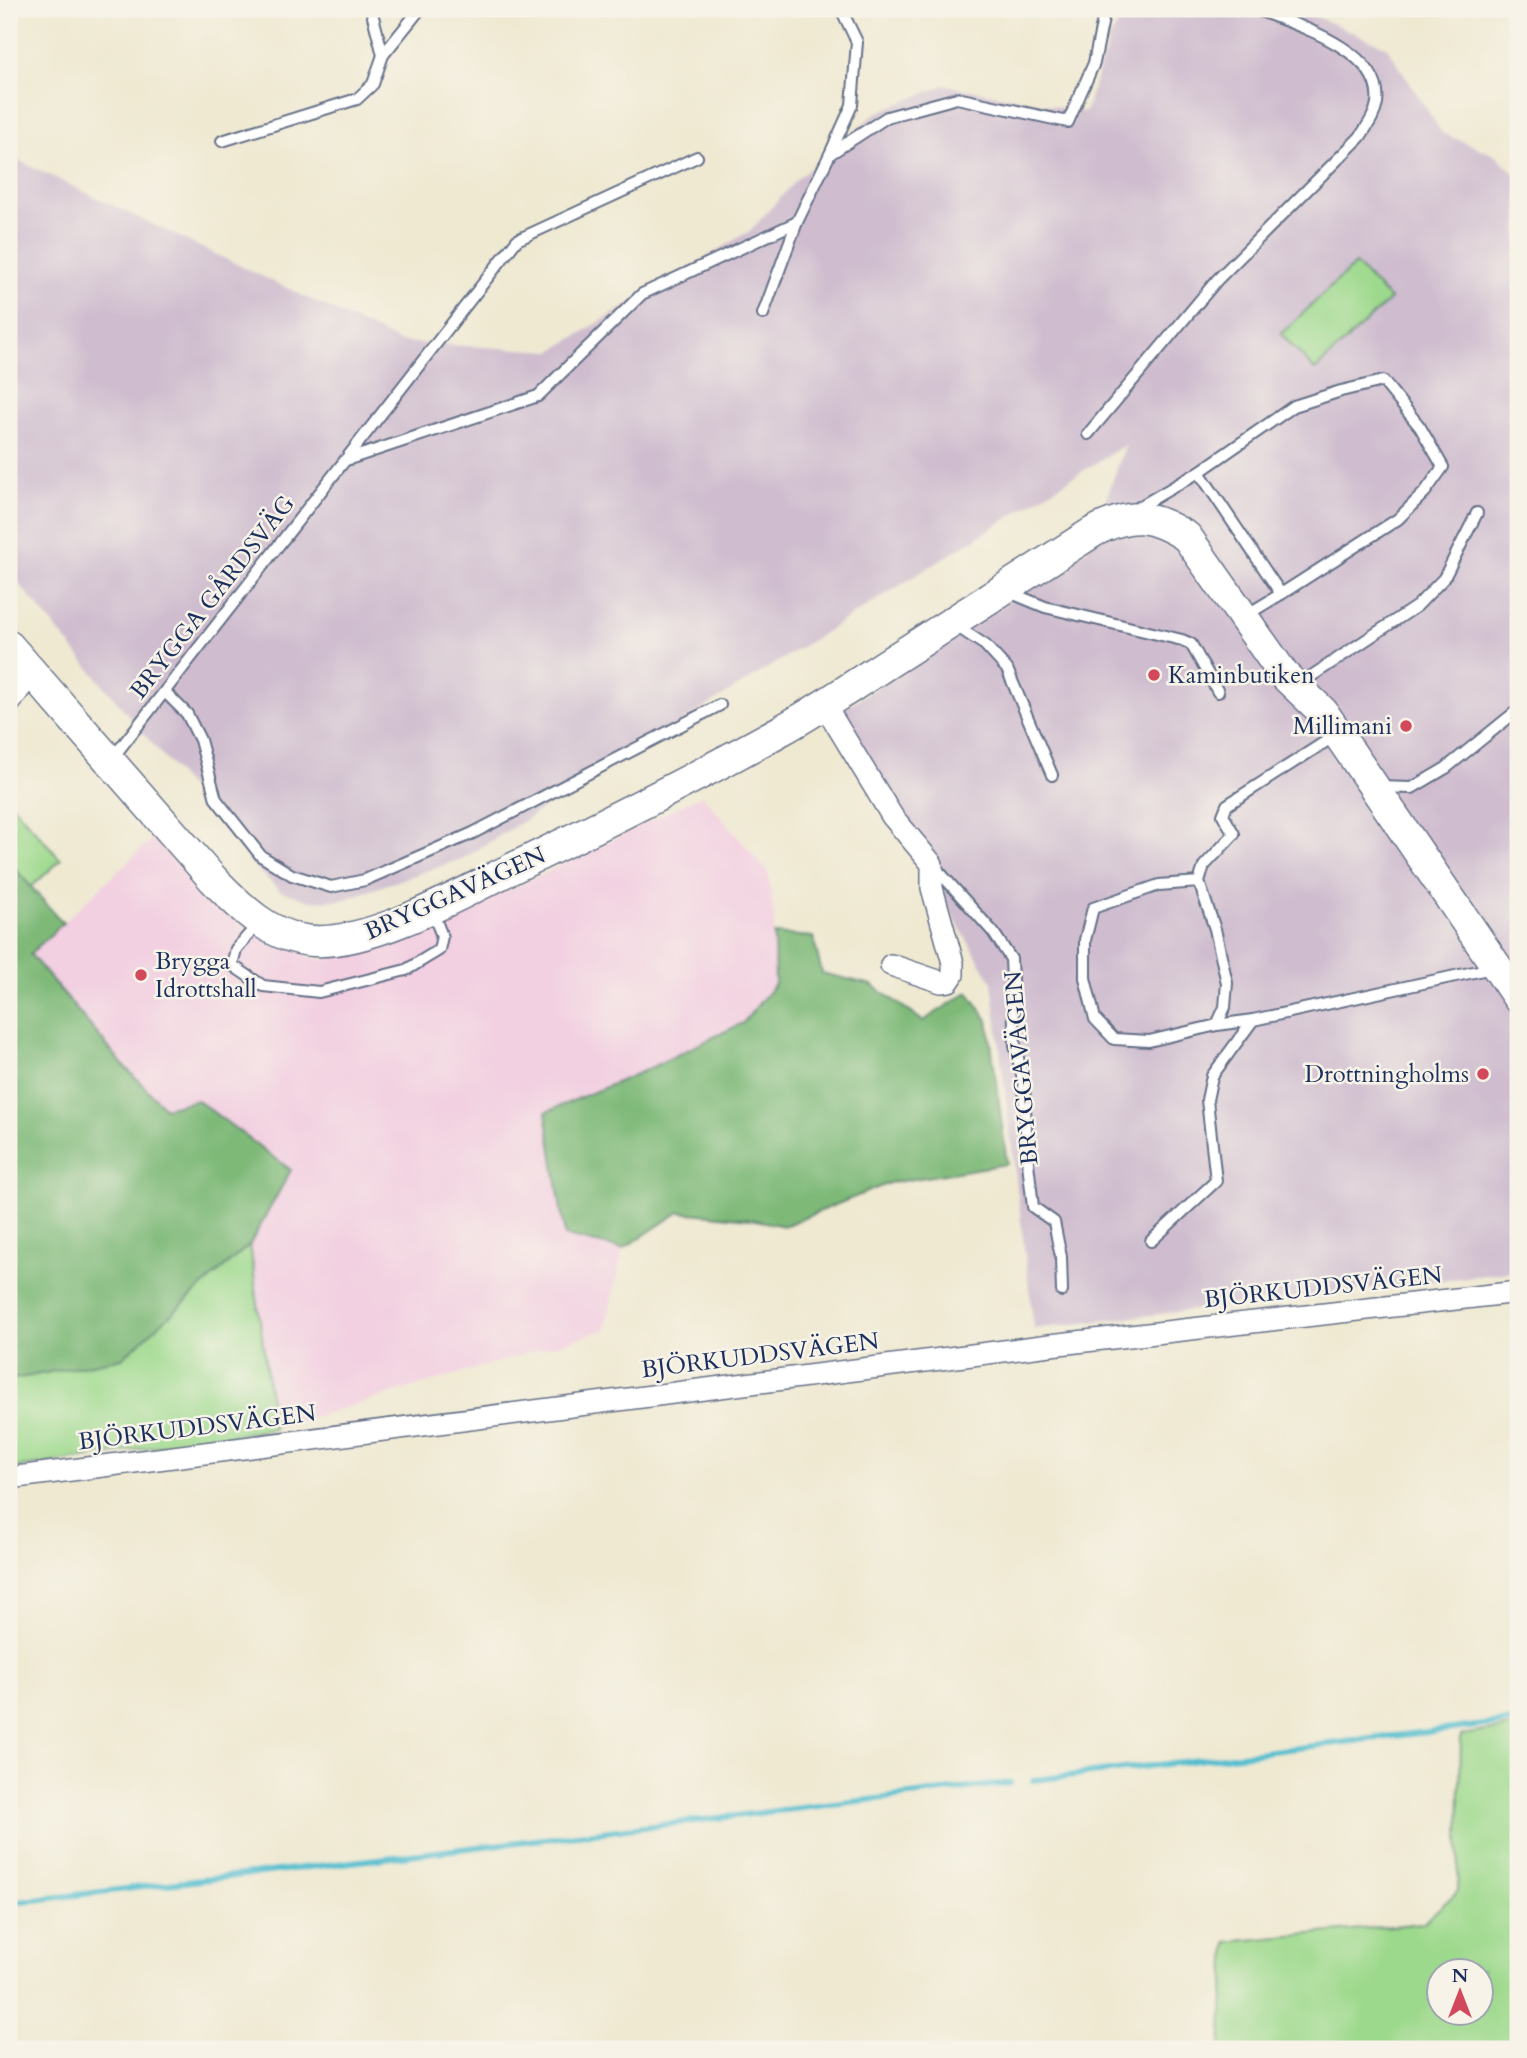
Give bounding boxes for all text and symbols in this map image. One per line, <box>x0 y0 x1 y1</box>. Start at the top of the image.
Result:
street label: BRYGGA GÅRDSVÄG <box>122 489 302 706</box>
place label: Kaminbutiken <box>1168 659 1315 692</box>
marker: Kaminbutiken <box>1146 667 1162 683</box>
place label: Millimani <box>1293 710 1392 743</box>
marker: Millimani <box>1398 718 1414 734</box>
street label: BRYGGAVÄGEN <box>359 839 551 948</box>
place label: Brygga Idrottshall <box>155 945 257 1006</box>
marker: Brygga Idrottshall <box>133 967 149 983</box>
street label: BRYGGAVÄGEN <box>997 969 1046 1166</box>
place label: Drottningholms <box>1305 1058 1469 1091</box>
marker: Drottningholms <box>1475 1066 1491 1082</box>
street label: BJÖRKUDDSVÄGEN <box>1202 1259 1444 1316</box>
street label: BJÖRKUDDSVÄGEN <box>639 1324 881 1386</box>
street label: BJÖRKUDDSVÄGEN <box>76 1396 318 1458</box>
north arrow <box>1426 1956 1496 2026</box>
text: N <box>1452 1963 1469 1989</box>

